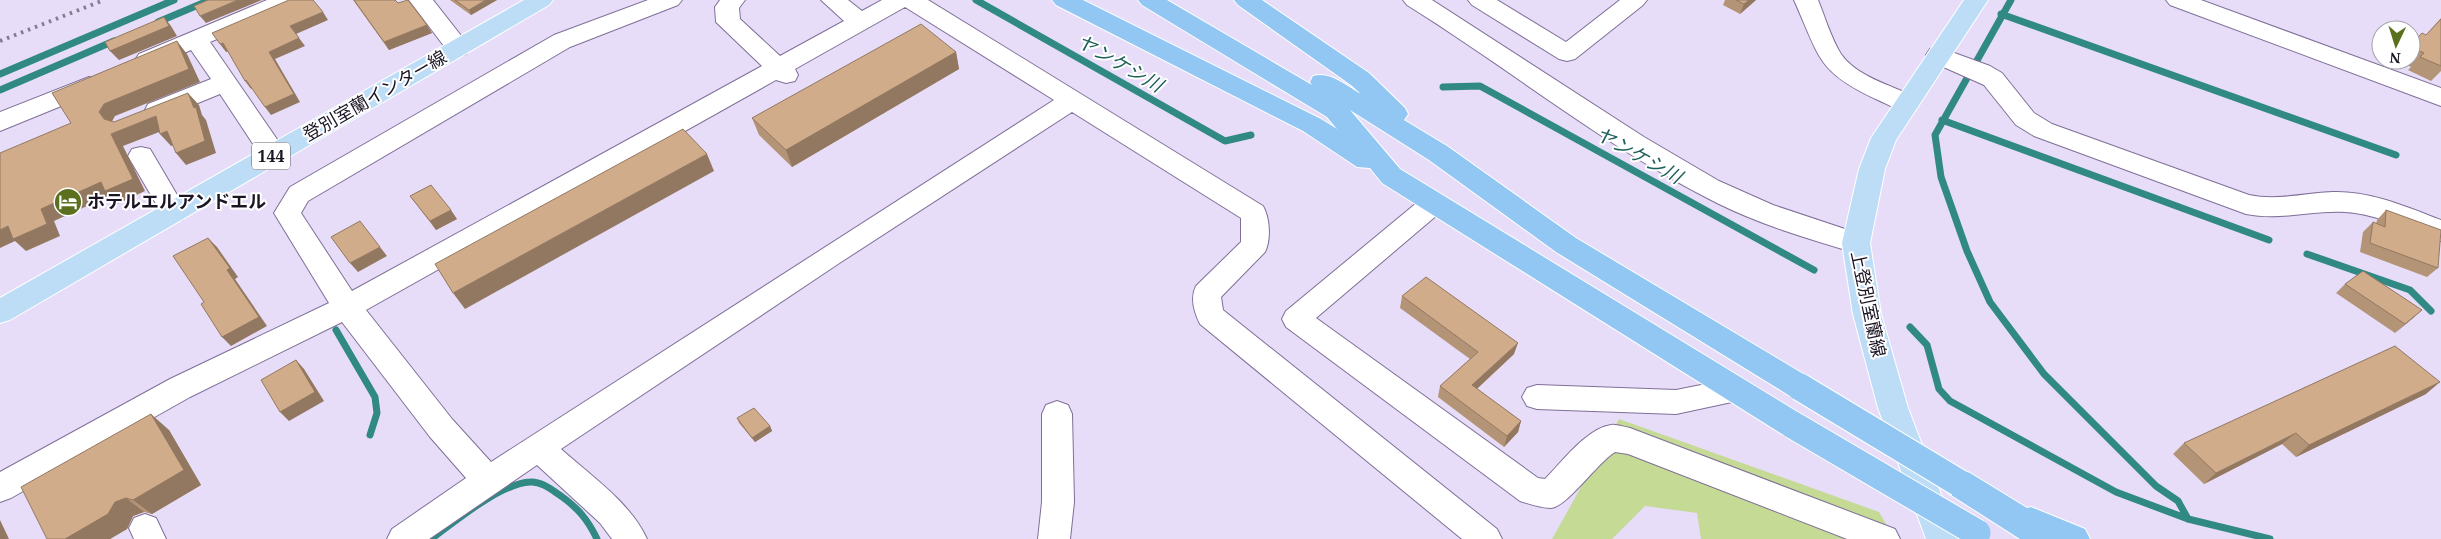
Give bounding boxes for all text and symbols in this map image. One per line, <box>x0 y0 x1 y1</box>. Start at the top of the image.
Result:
north arrow <box>2371 20 2421 70</box>
water label: ヤンケシ川 <box>1072 28 1169 99</box>
street label: 登別室蘭インター線 <box>298 44 451 146</box>
text: N <box>2389 49 2401 68</box>
water label: ヤンケシ川 <box>1591 121 1689 190</box>
road number: 144 <box>252 142 290 170</box>
hotel icon: ホテルエルアンドエル <box>53 187 83 217</box>
place label: ホテルエルアンドエル <box>87 189 266 213</box>
street label: 上登別室蘭線 <box>1846 248 1892 359</box>

